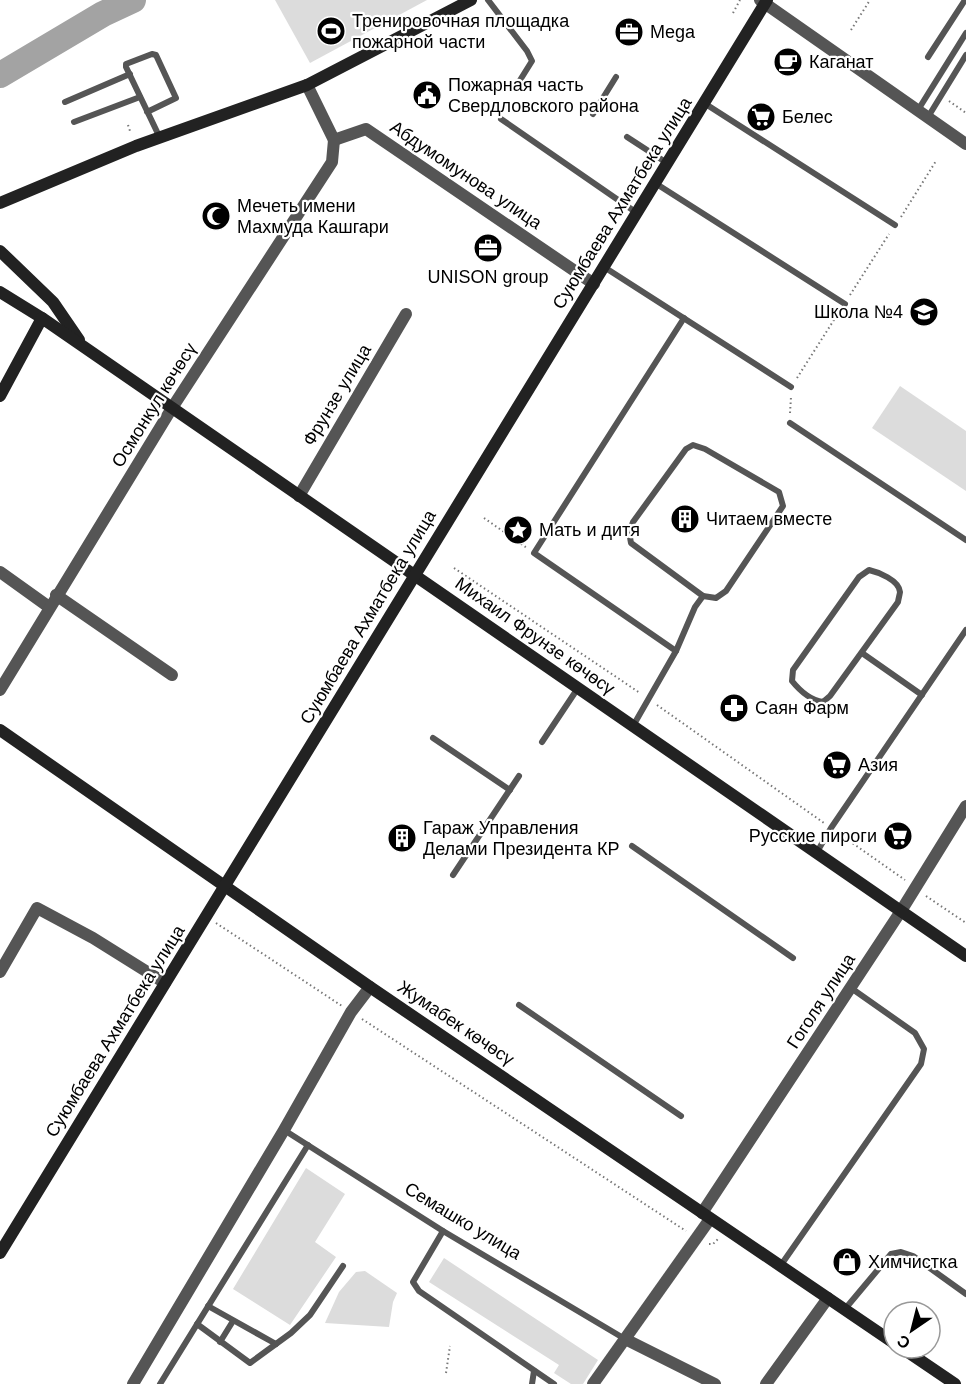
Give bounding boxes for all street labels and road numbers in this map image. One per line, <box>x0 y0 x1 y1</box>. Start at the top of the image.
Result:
street label: Суюмбаева Ахматбека улица <box>548 93 696 313</box>
street label: Абдумомунова улица <box>386 117 546 234</box>
street label: Осмонкул көчөсү <box>108 339 200 471</box>
street label: Фрунзе улица <box>299 340 376 449</box>
street label: Суюмбаева Ахматбека улица <box>296 506 440 728</box>
street label: Михаил Фрунзе көчөсү <box>451 573 619 699</box>
street label: Суюмбаева Ахматбека улица <box>41 921 189 1141</box>
street label: Гоголя улица <box>783 949 860 1052</box>
street label: Жумабек көчөсү <box>394 977 518 1069</box>
street label: Семашко улица <box>401 1178 526 1264</box>

